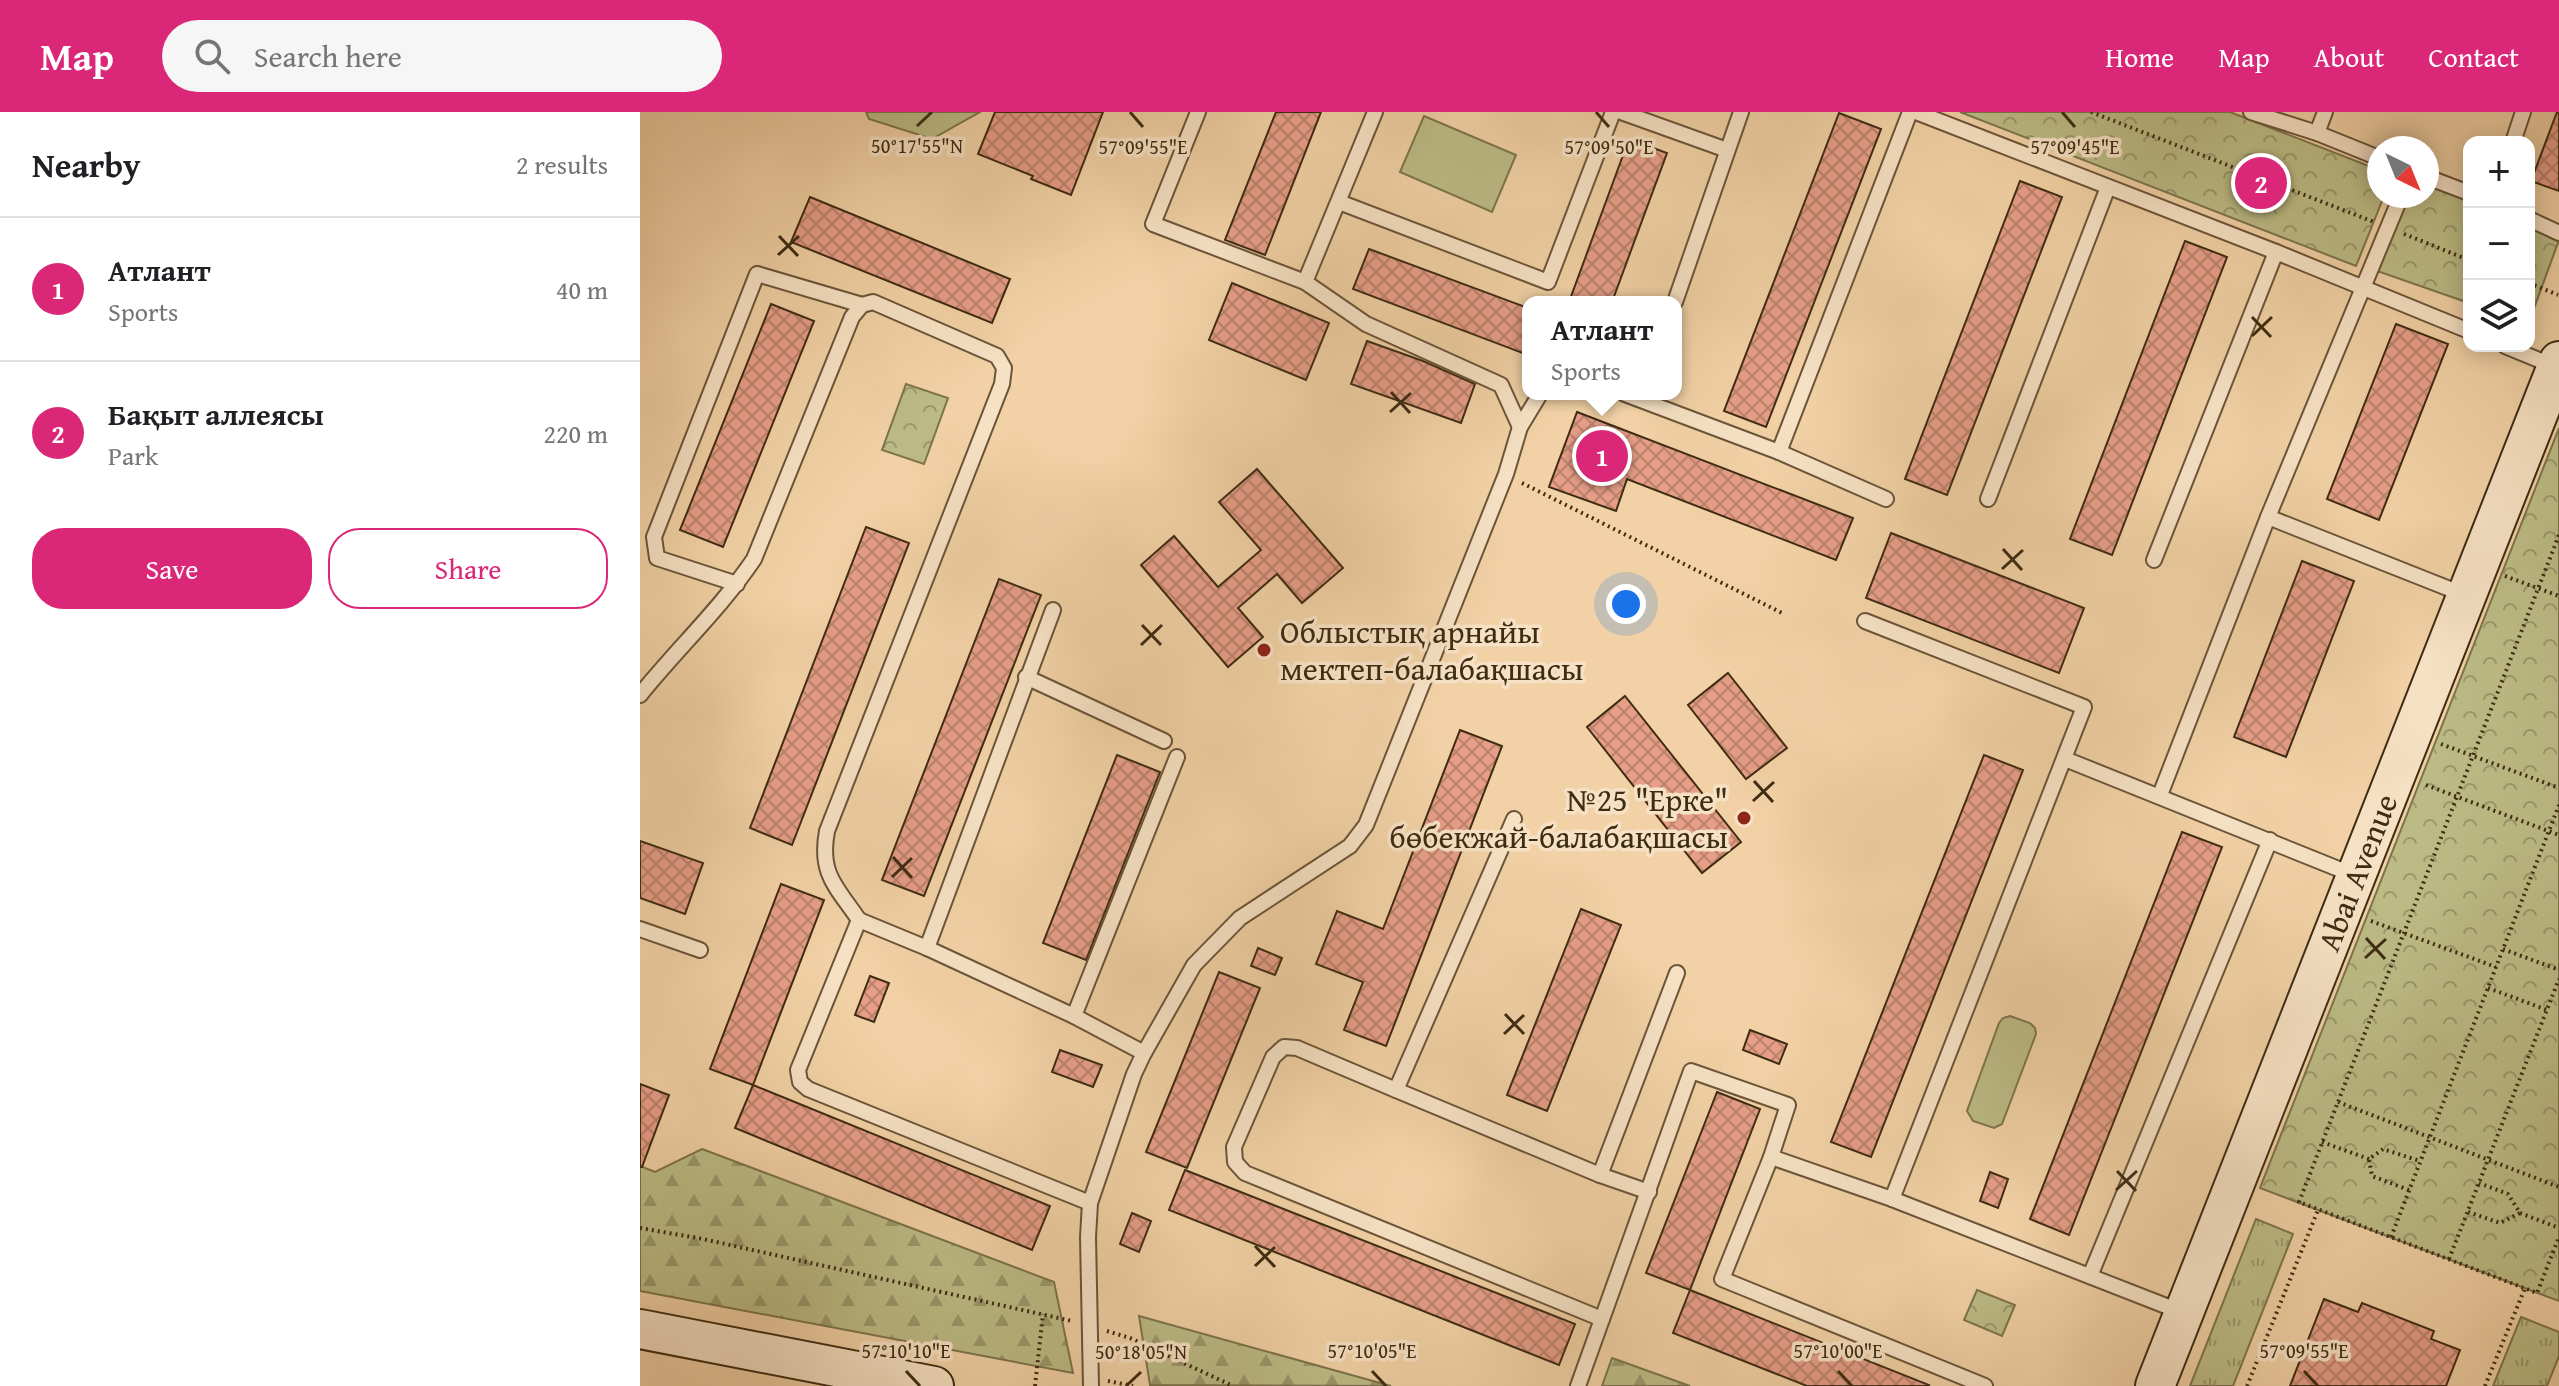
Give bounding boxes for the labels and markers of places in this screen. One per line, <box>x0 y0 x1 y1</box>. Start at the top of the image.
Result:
pin: 2 <box>2235 153 2287 213</box>
pin: 1 <box>1576 426 1628 486</box>
place label: Облыстық арнайы мектеп-балабақшасы <box>1280 608 1583 692</box>
marker: Облыстық арнайы мектеп-балабақшасы <box>1255 641 1273 659</box>
place label: №25 "Ерке" бөбекжай-балабақшасы <box>1389 776 1728 860</box>
marker: №25 "Ерке" бөбекжай-балабақшасы <box>1735 809 1753 827</box>

